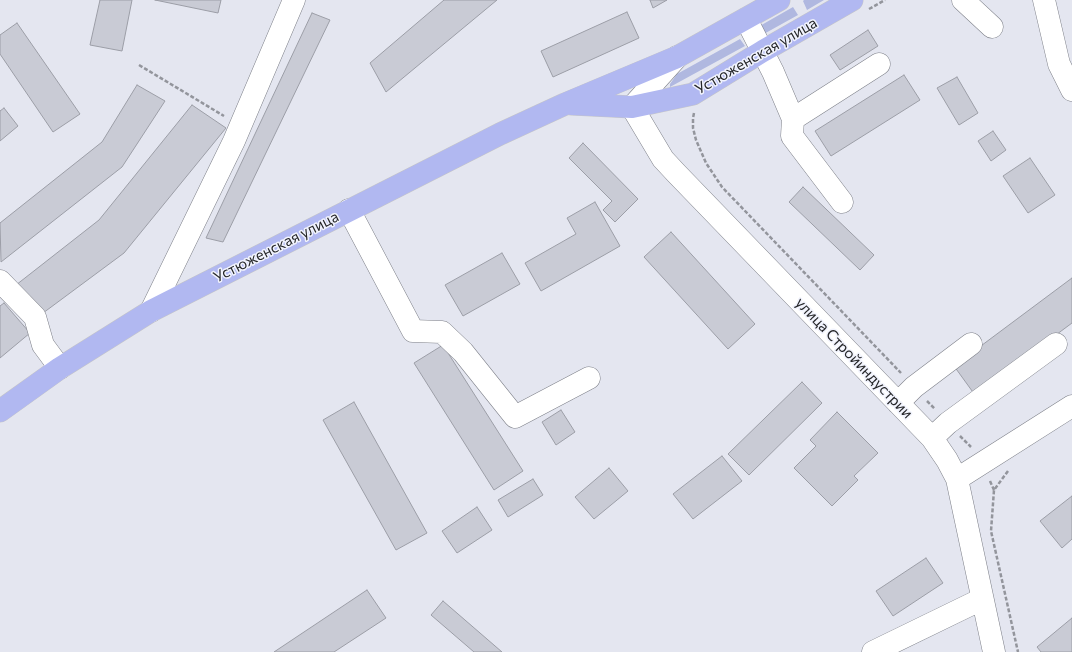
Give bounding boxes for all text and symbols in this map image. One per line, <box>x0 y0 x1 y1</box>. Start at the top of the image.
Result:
street label: Устюженская улица <box>692 14 820 98</box>
street label: Устюженская улица <box>210 208 342 286</box>
street label: улица Стройиндустрии <box>792 294 916 422</box>

